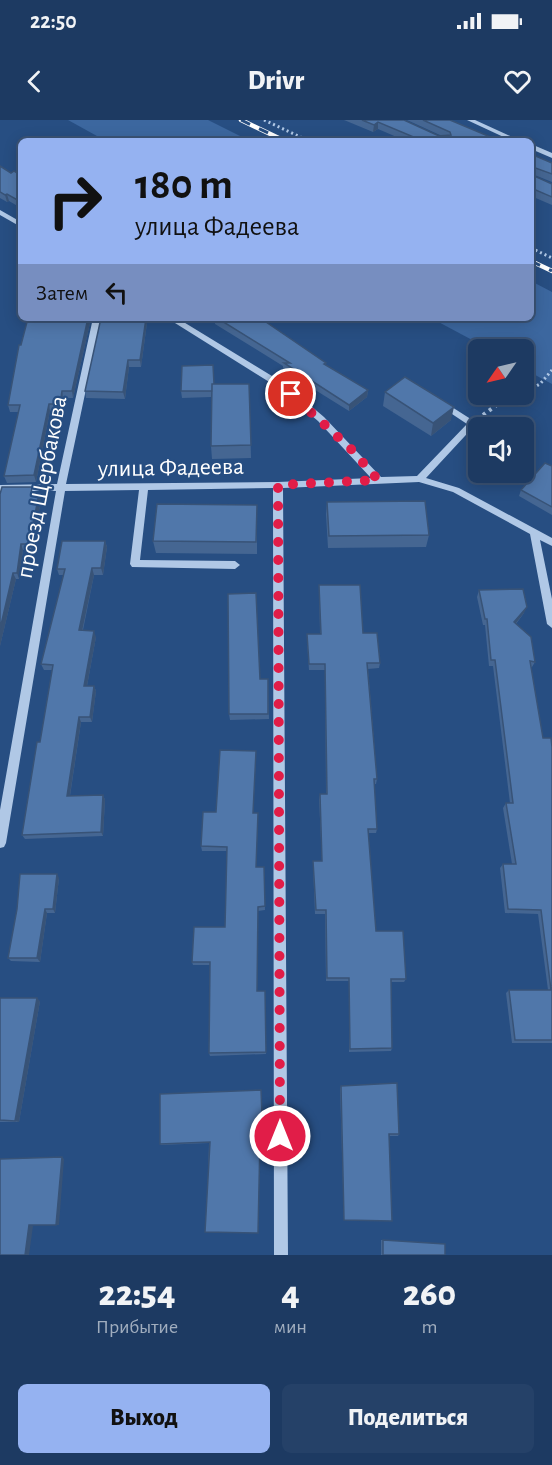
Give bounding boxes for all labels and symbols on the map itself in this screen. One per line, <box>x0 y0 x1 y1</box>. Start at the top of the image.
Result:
north arrow <box>468 339 534 405</box>
pin <box>265 368 316 419</box>
street label: проезд Щербакова <box>12 394 71 581</box>
street label: улица Фадеева <box>97 455 244 481</box>
position arrow <box>248 1104 312 1168</box>

